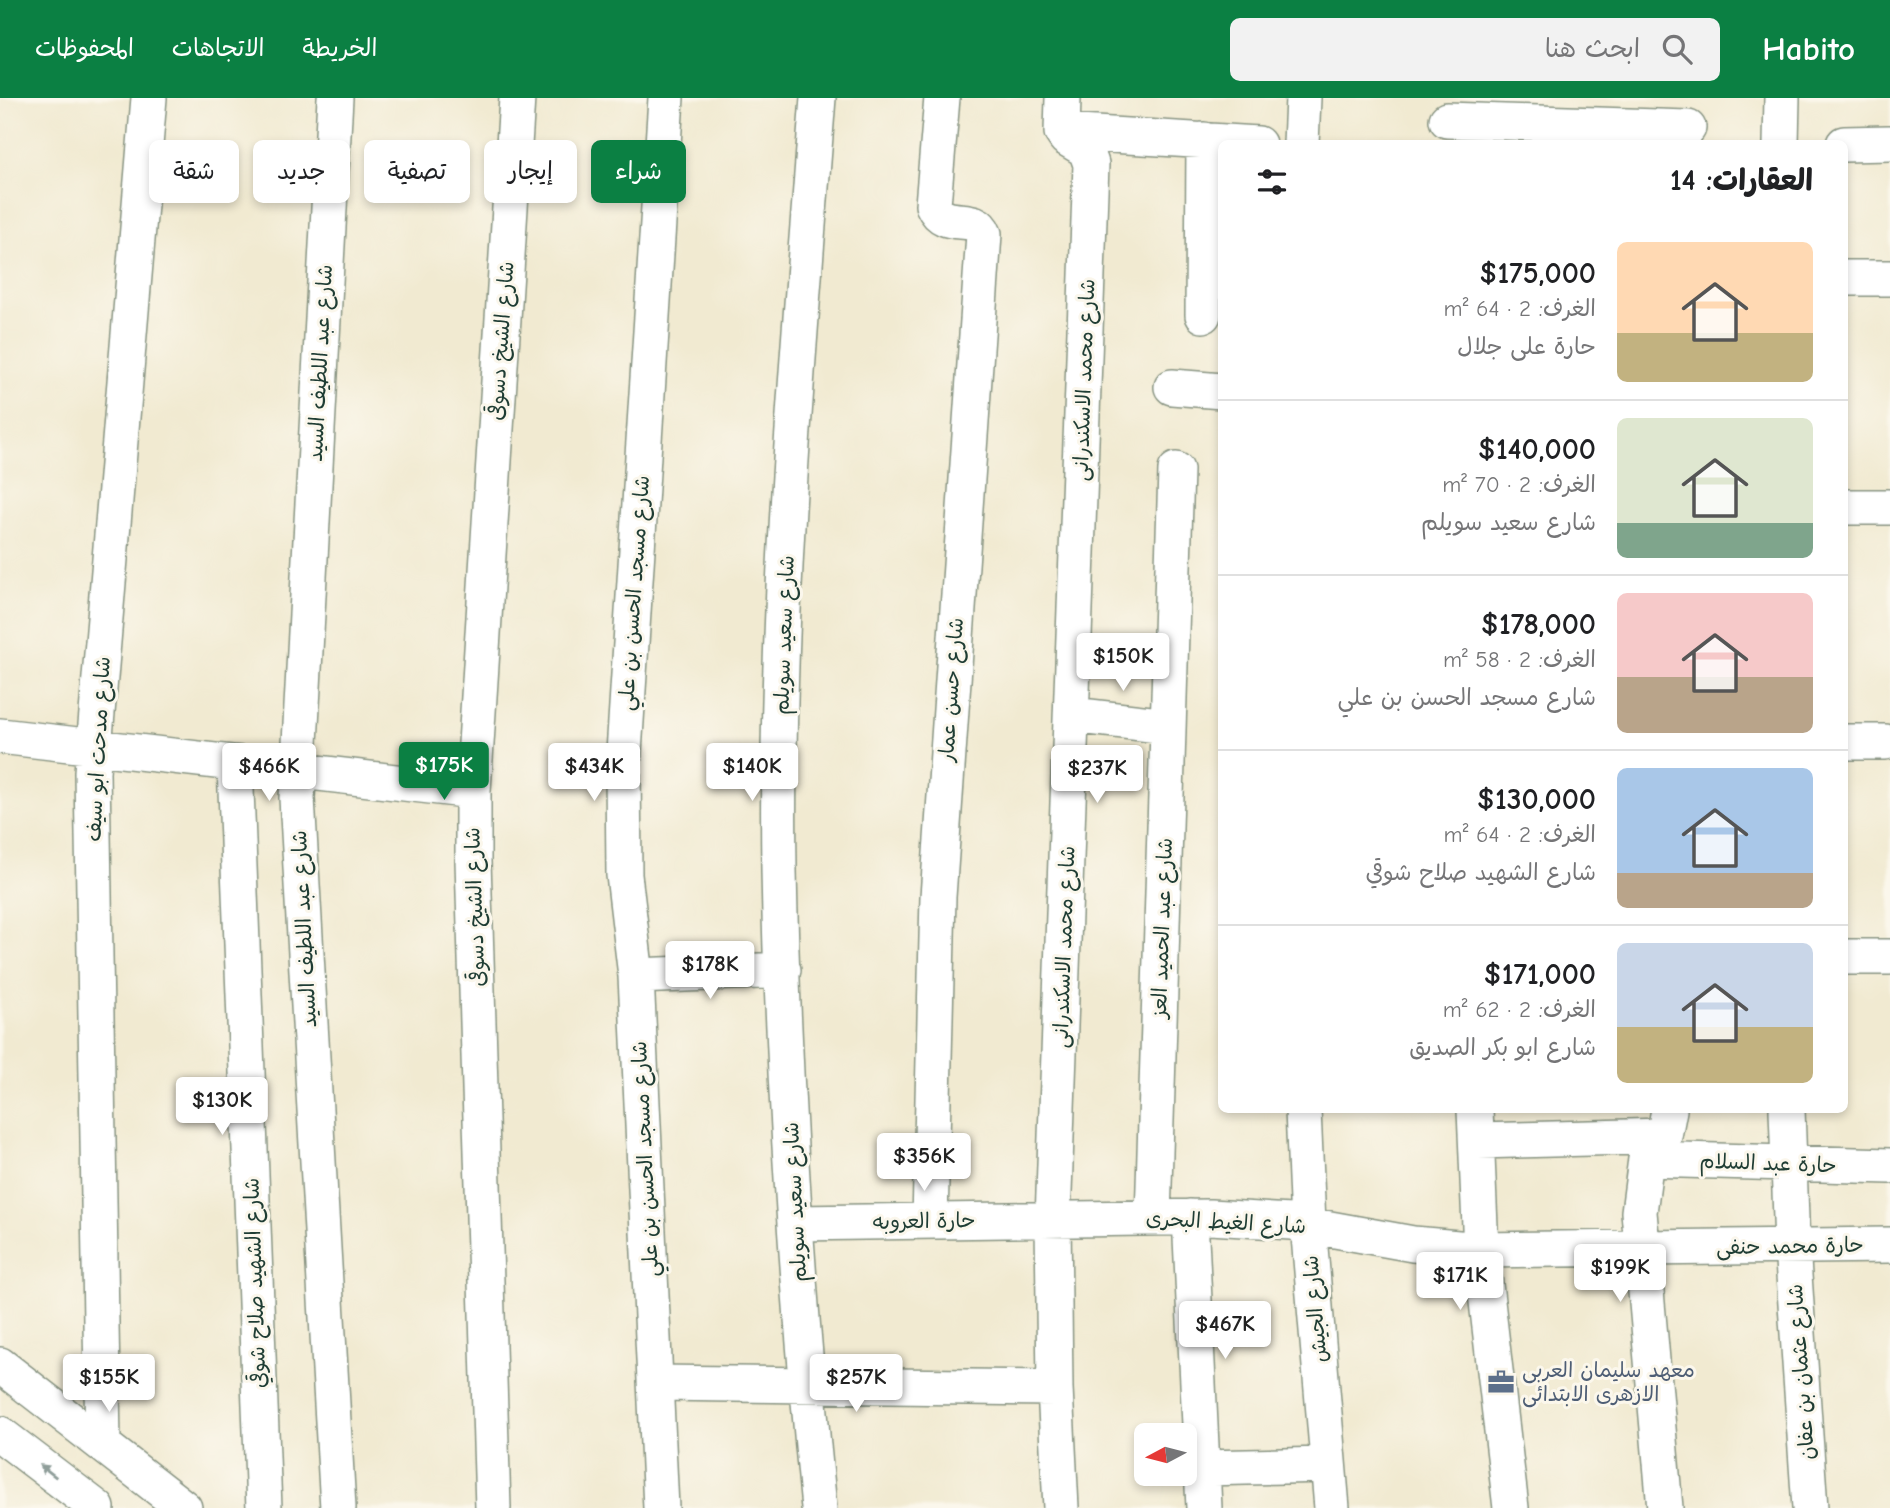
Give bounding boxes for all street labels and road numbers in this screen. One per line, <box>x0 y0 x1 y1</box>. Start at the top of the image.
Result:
street label: شارع الشيخ دسوقى <box>482 260 522 422</box>
street label: شارع عبد اللطيف السيد <box>303 264 340 462</box>
street label: شارع محمد الاسكندرانى <box>1068 278 1103 482</box>
street label: شارع مسجد الحسن بن علي <box>614 474 661 712</box>
street label: شارع سعيد سويلم <box>769 555 803 715</box>
street label: شارع حسن عمار <box>934 617 971 764</box>
street label: شارع مدحت ابو سيف <box>81 656 118 842</box>
street label: شارع الشيخ دسوقى <box>459 827 493 987</box>
street label: شارع عبد اللطيف السيد <box>287 830 324 1028</box>
street label: شارع عبد الحميد العز <box>1147 837 1180 1021</box>
street label: شارع محمد الاسكندرانى <box>1048 845 1083 1049</box>
street label: شارع مسجد الحسن بن علي <box>627 1040 670 1277</box>
street label: شارع سعيد سويلم <box>779 1121 815 1282</box>
street label: حارة عبد السلام <box>1699 1149 1837 1181</box>
street label: شارع الشهيد صلاح شوقي <box>238 1177 274 1389</box>
street label: شارع الغيط البحرى <box>1145 1206 1307 1241</box>
street label: حارة العروبه <box>872 1208 976 1235</box>
street label: حارة محمد حنفى <box>1716 1233 1864 1261</box>
street label: شارع الجيش <box>1298 1254 1335 1364</box>
street label: شارع عثمان بن عفان <box>1783 1283 1822 1461</box>

